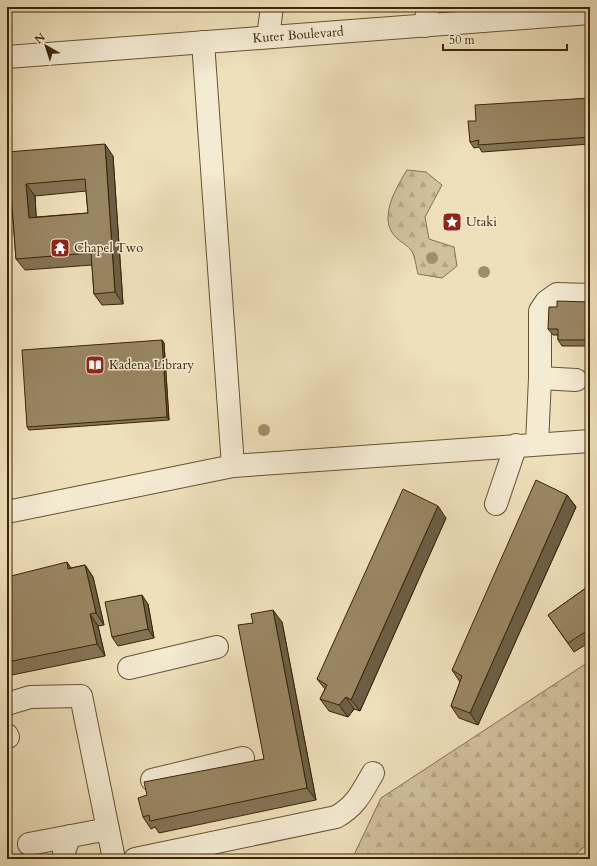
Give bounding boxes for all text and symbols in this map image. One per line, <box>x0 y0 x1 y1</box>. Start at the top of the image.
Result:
street label: Kuter Boulevard <box>252 23 344 47</box>
north arrow <box>26 26 66 66</box>
scale bar <box>443 26 567 52</box>
text: N <box>32 29 49 47</box>
text: 50 m <box>449 32 476 48</box>
place icon: Utaki <box>441 211 463 233</box>
place label: Utaki <box>466 213 497 231</box>
temple icon: Chapel Two <box>49 237 71 259</box>
place label: Chapel Two <box>74 239 143 257</box>
library icon: Kadena Library <box>84 354 106 376</box>
place label: Kadena Library <box>109 356 194 374</box>

